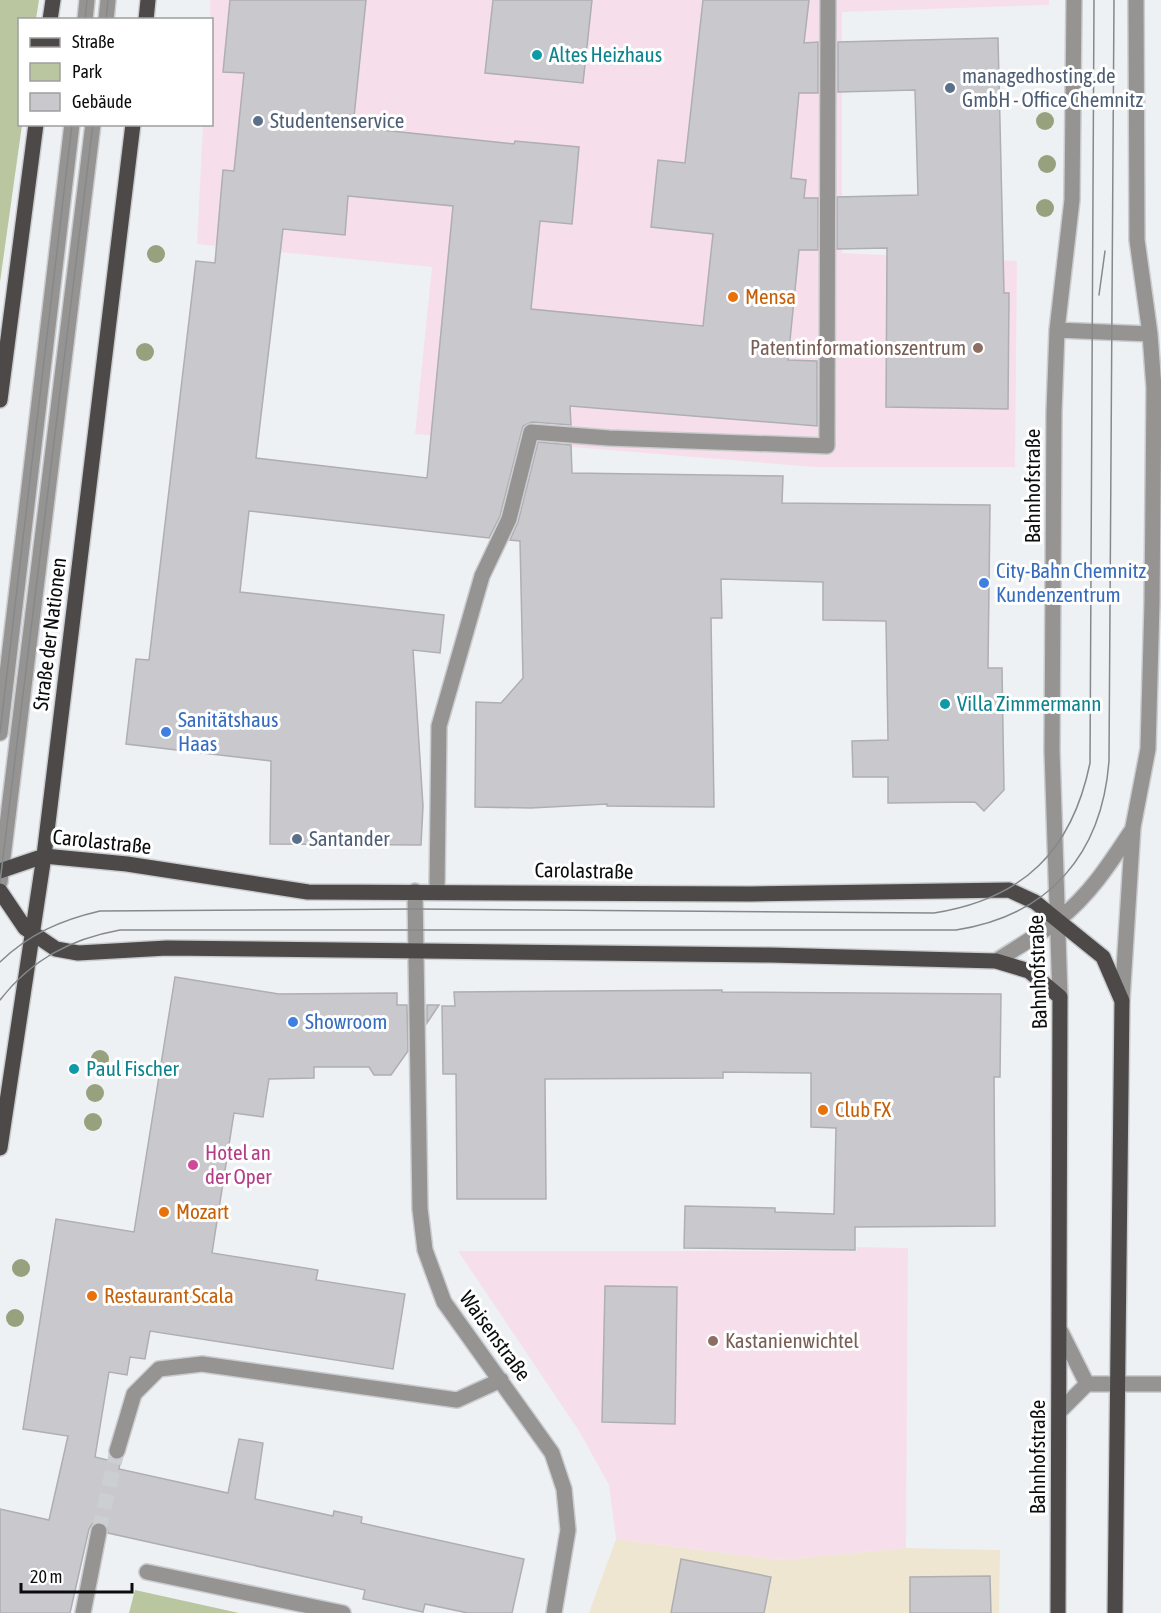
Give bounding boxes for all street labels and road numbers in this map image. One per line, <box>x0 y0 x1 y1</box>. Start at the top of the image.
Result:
street label: Bahnhofstraße <box>1020 429 1044 543</box>
street label: Straße der Nationen <box>28 556 70 712</box>
street label: Carolastraße <box>52 824 153 858</box>
street label: Carolastraße <box>534 857 634 883</box>
street label: Bahnhofstraße <box>1023 914 1051 1030</box>
street label: Waisenstraße <box>455 1286 536 1385</box>
street label: Bahnhofstraße <box>1025 1400 1049 1514</box>

